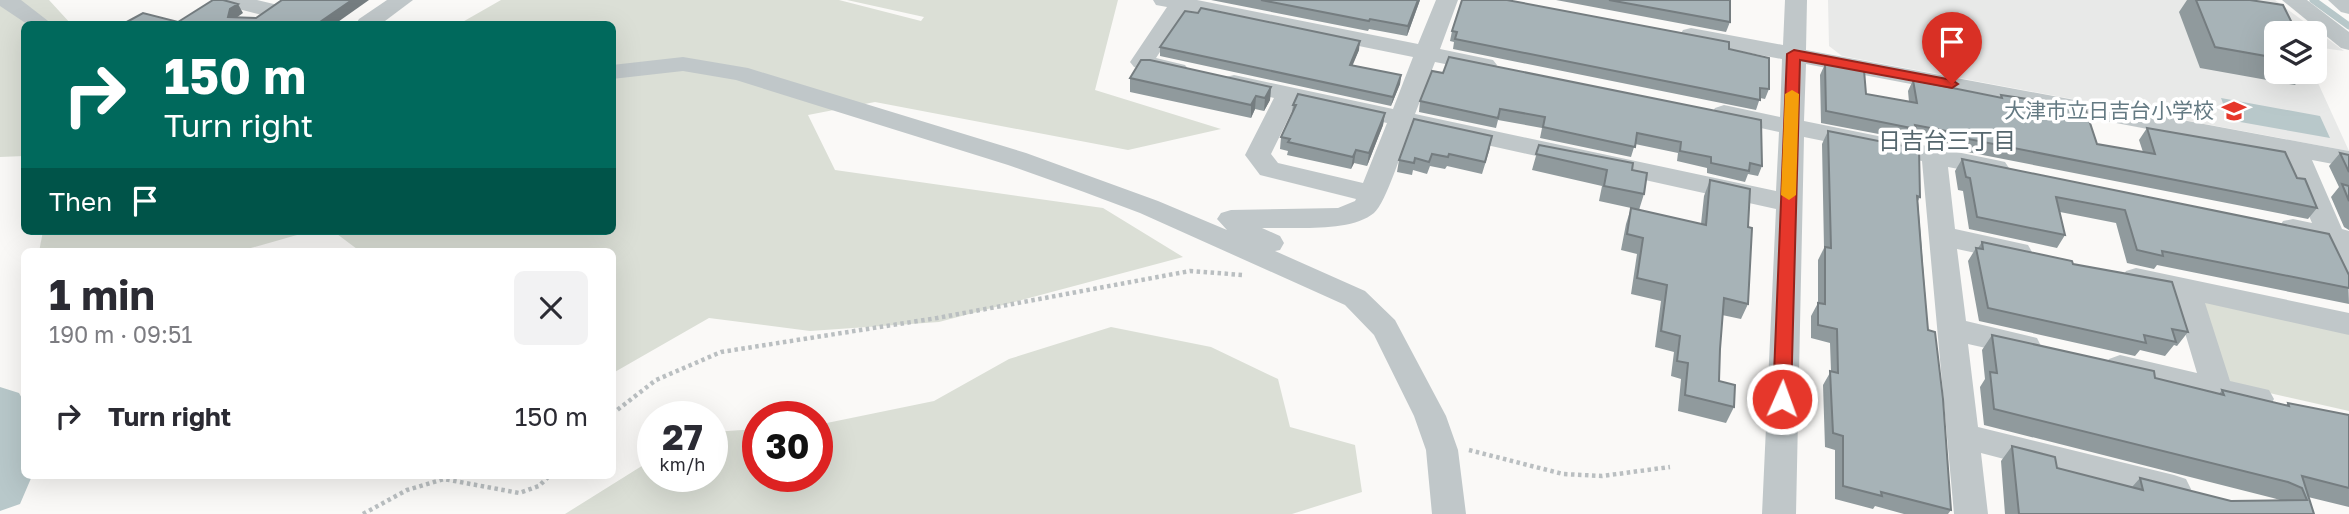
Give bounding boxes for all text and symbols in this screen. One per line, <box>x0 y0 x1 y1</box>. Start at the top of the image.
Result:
pin <box>1922 12.0 1982 84</box>
map controls <box>2264 21 2327 84</box>
button: layers <box>2264 21 2327 84</box>
icon: arrive <box>1933 23 1971 61</box>
text: 150 m <box>164 46 306 105</box>
icon: right <box>49 49 140 140</box>
place label: 大津市立日吉台小学校 <box>2004 97 2214 123</box>
school or university icon: 大津市立日吉台小学校 <box>2220 97 2248 125</box>
text: Turn right <box>164 106 313 144</box>
district label: 日吉台三丁目 <box>1878 126 2016 154</box>
icon: arrive <box>126 182 164 220</box>
text: Then <box>49 186 112 217</box>
text: 1 min <box>49 269 155 319</box>
button: close <box>514 271 588 345</box>
text: 190 m · 09:51 <box>49 320 192 348</box>
position arrow <box>1745 362 1819 436</box>
icon: right <box>49 397 87 435</box>
text: Turn right <box>108 401 231 432</box>
text: 150 m <box>515 401 588 432</box>
speed limit sign: 30 <box>742 401 833 492</box>
text: 27 <box>662 416 703 458</box>
text: km/h <box>660 453 705 475</box>

